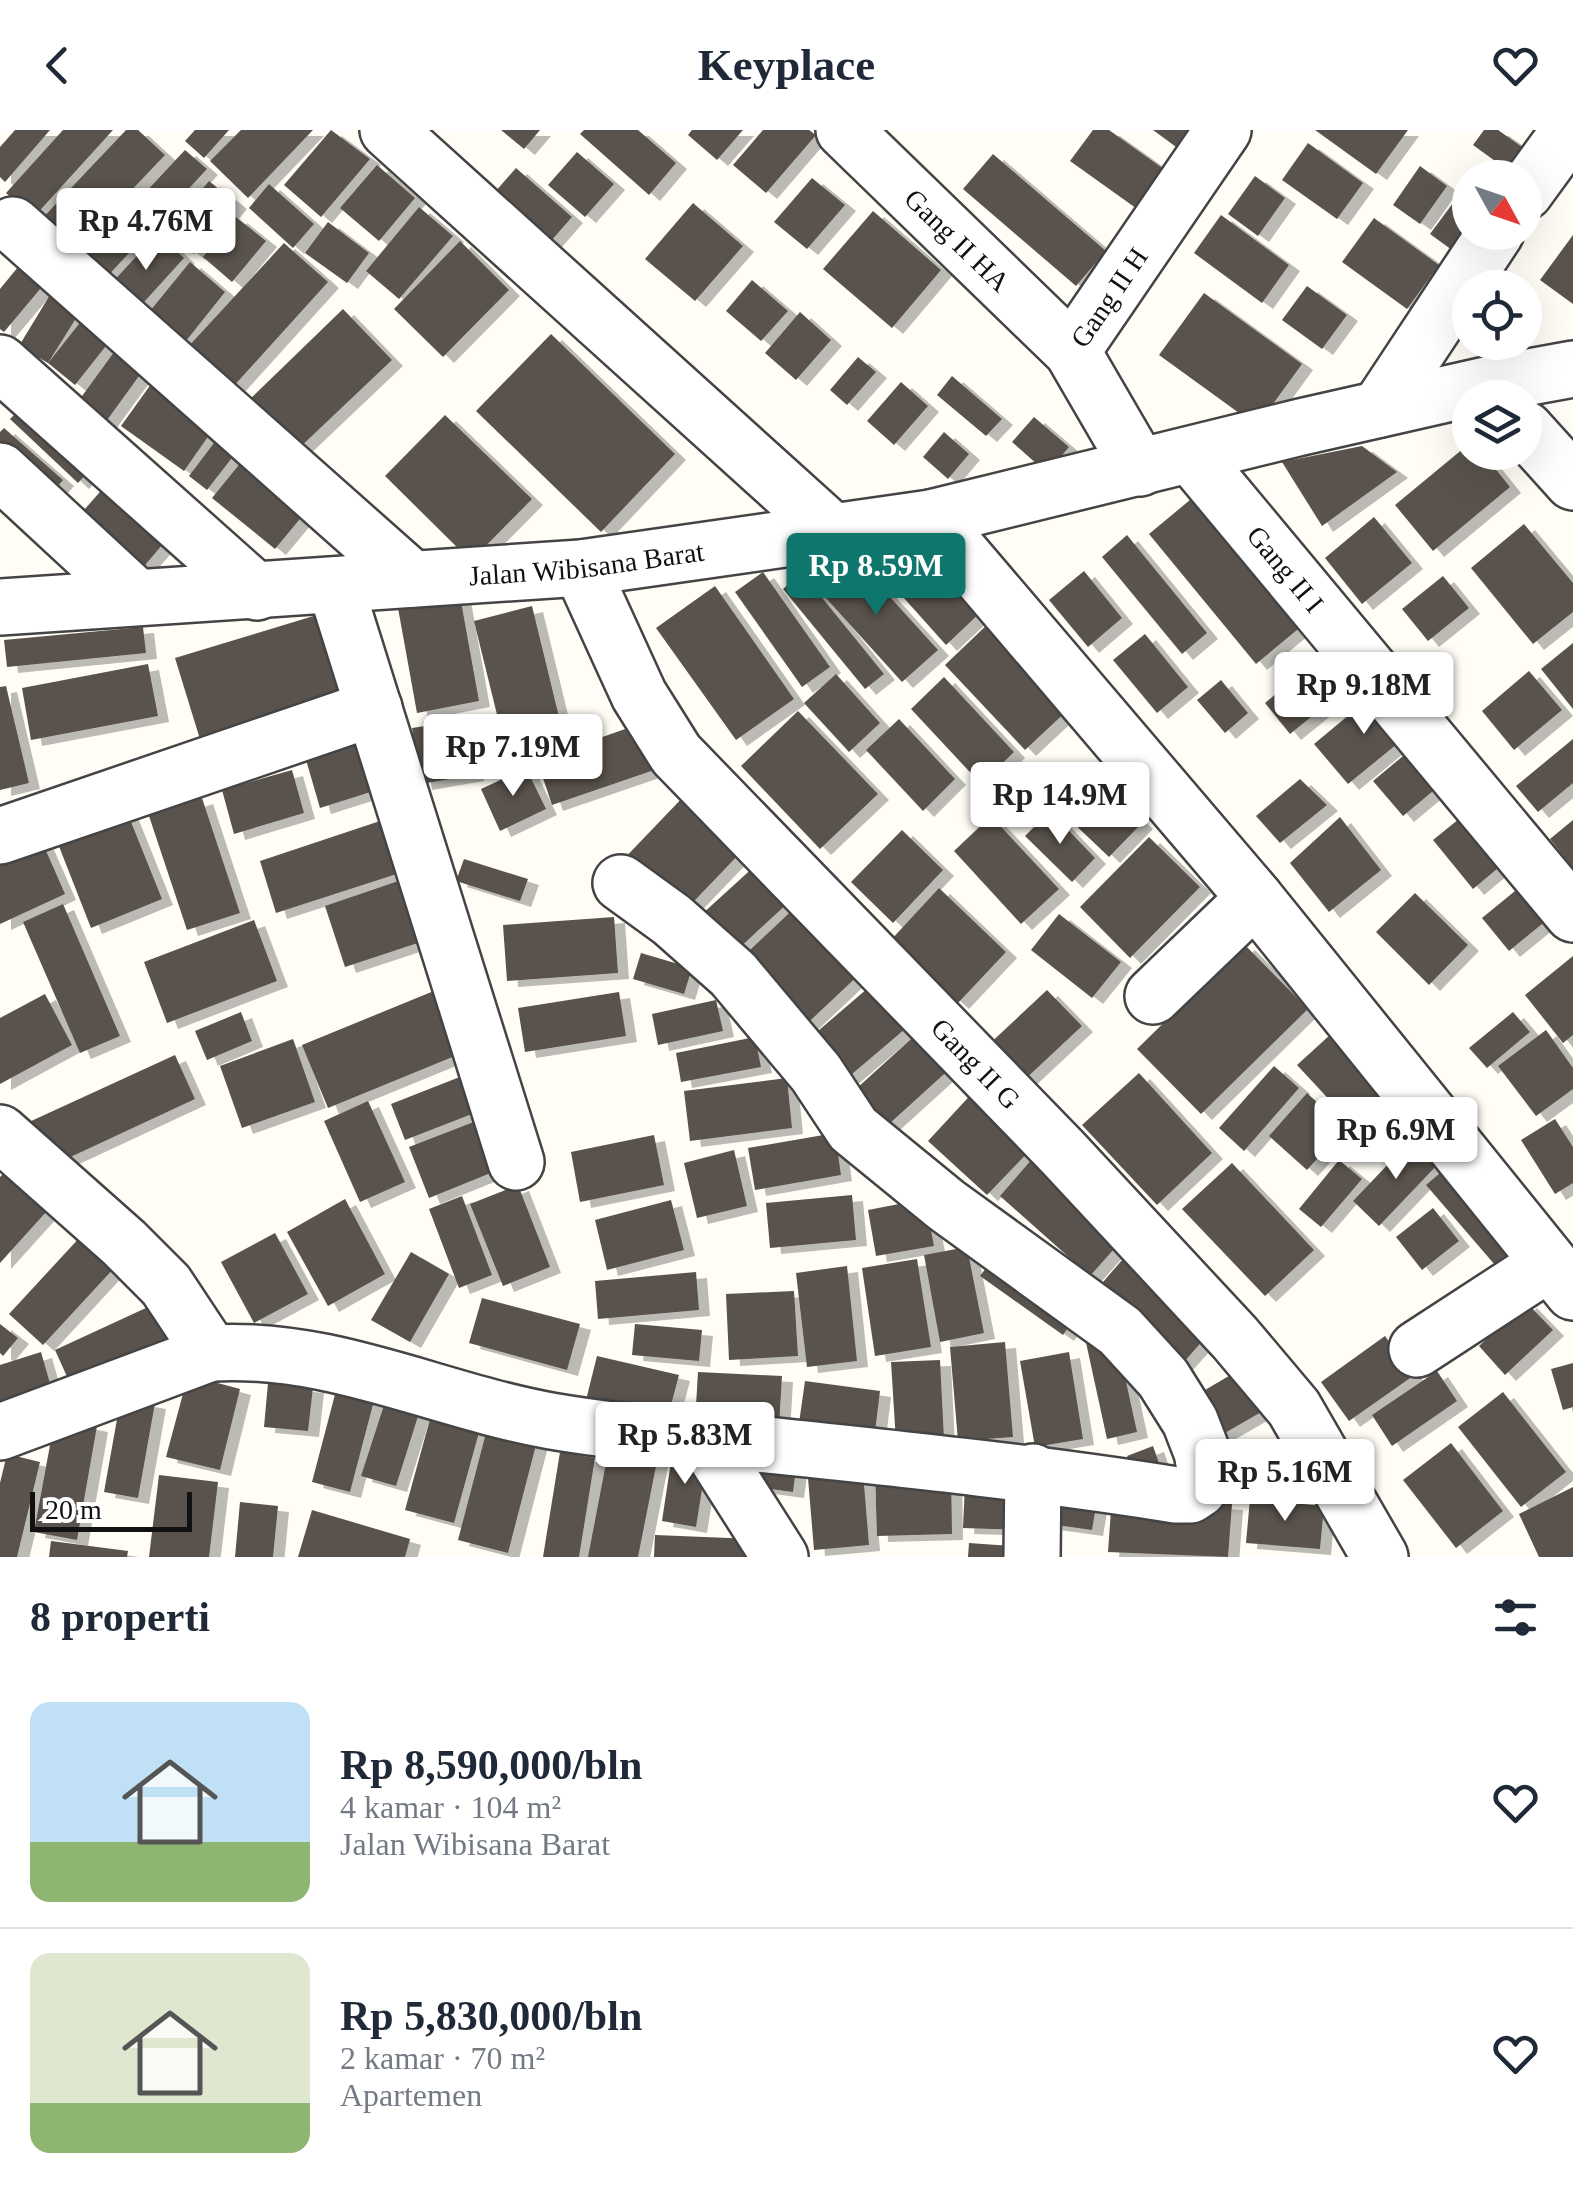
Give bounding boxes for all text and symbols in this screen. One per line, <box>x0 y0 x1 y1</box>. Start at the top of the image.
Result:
icon: back <box>30 38 85 93</box>
icon: heart <box>1488 38 1543 93</box>
text: Keyplace <box>698 40 875 90</box>
north arrow <box>1452 160 1542 250</box>
map controls <box>1452 160 1542 470</box>
street label: Gang II HA <box>899 182 1017 298</box>
pin: Rp 4.76M <box>43 188 249 273</box>
text: Rp 4.76M <box>78 202 214 238</box>
street label: Gang II H <box>1064 242 1154 353</box>
button: locate <box>1452 270 1542 360</box>
button: layers <box>1452 380 1542 470</box>
street label: Gang II I <box>1241 519 1330 618</box>
pin: Rp 8.59M <box>773 533 979 618</box>
street label: Jalan Wibisana Barat <box>468 535 706 591</box>
text: Rp 8.59M <box>808 547 944 583</box>
pin: Rp 9.18M <box>1261 652 1467 737</box>
text: Rp 9.18M <box>1296 666 1432 702</box>
pin: Rp 7.19M <box>410 714 616 799</box>
text: Rp 7.19M <box>445 728 581 764</box>
pin: Rp 14.9M <box>957 762 1163 847</box>
text: Rp 14.9M <box>992 776 1128 812</box>
street label: Gang II G <box>925 1012 1027 1115</box>
pin: Rp 6.9M <box>1304 1097 1488 1182</box>
text: Rp 6.9M <box>1336 1111 1456 1147</box>
pin: Rp 5.83M <box>582 1402 788 1487</box>
text: Rp 5.83M <box>617 1416 753 1452</box>
pin: Rp 5.16M <box>1182 1439 1388 1524</box>
text: Rp 5.16M <box>1217 1453 1353 1489</box>
scale bar <box>30 1487 192 1532</box>
text: 20 m <box>45 1494 102 1525</box>
icon: filters <box>1488 1590 1543 1645</box>
text: 8 properti <box>30 1594 210 1640</box>
icon: home <box>110 1742 230 1862</box>
text: Rp 8,590,000/bln <box>340 1742 642 1788</box>
icon: heart <box>1488 1775 1543 1830</box>
text: 4 kamar · 104 m² <box>340 1789 561 1825</box>
text: Jalan Wibisana Barat <box>340 1826 610 1862</box>
icon: home <box>110 1993 230 2113</box>
text: Rp 5,830,000/bln <box>340 1993 642 2039</box>
icon: heart <box>1488 2026 1543 2081</box>
text: 2 kamar · 70 m² <box>340 2040 545 2076</box>
text: Apartemen <box>340 2077 482 2113</box>

